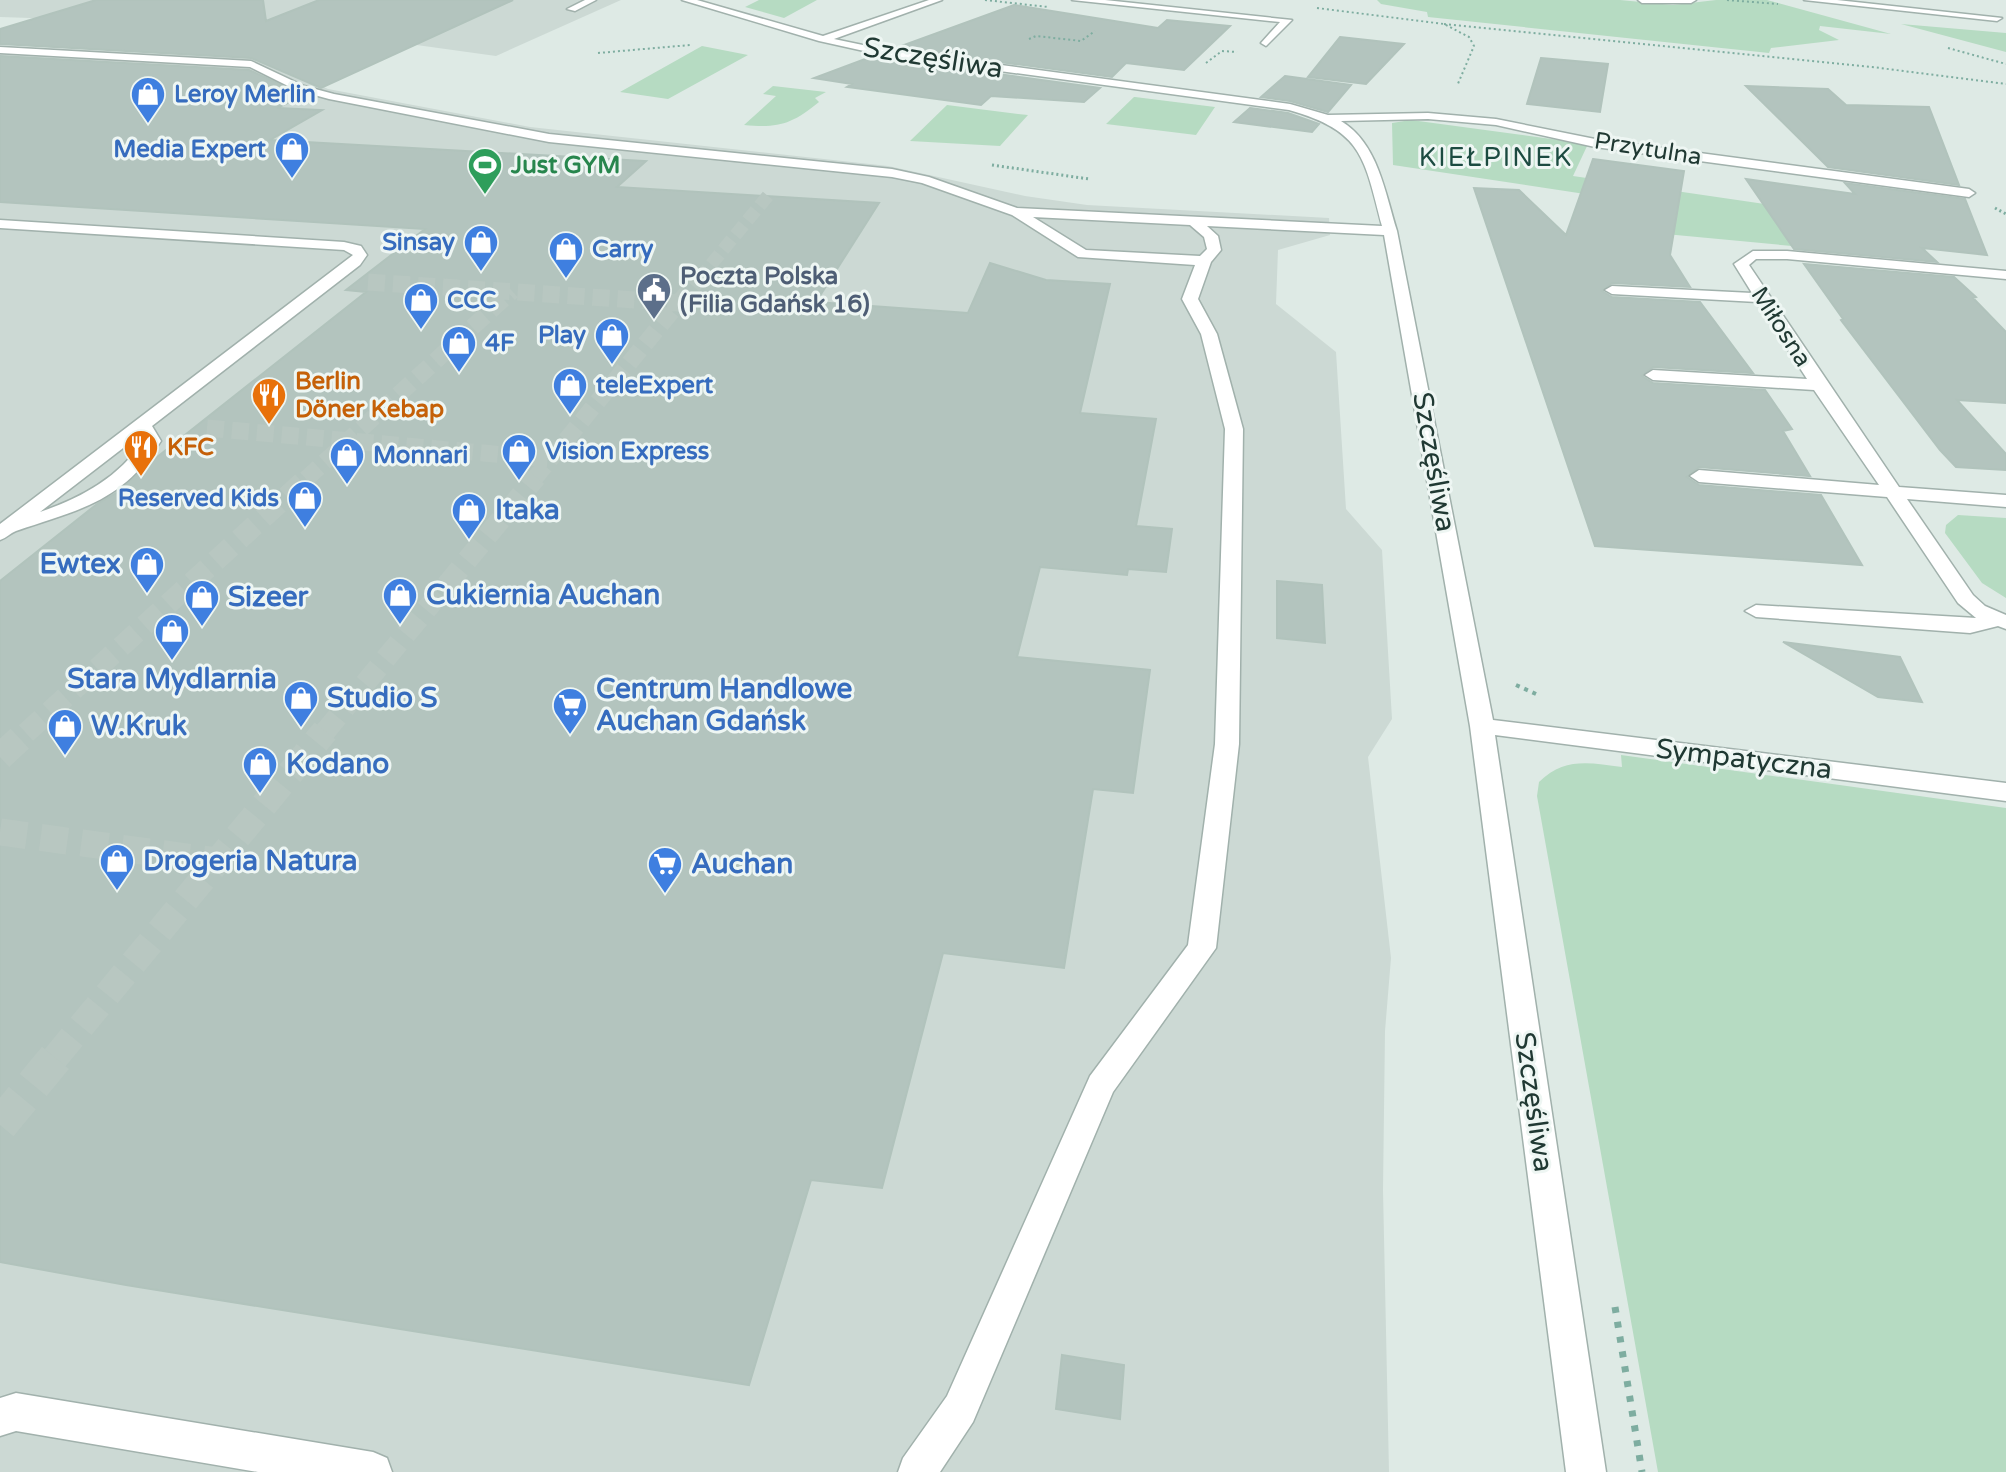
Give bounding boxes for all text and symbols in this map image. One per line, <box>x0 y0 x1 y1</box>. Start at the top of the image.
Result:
street label: Szczęśliwa <box>861 30 1005 86</box>
shop icon: Leroy Merlin <box>129 75 167 125</box>
place label: Leroy Merlin <box>174 80 316 109</box>
street label: Przytulna <box>1592 126 1704 172</box>
shop icon: Media Expert <box>273 130 311 180</box>
place label: Media Expert <box>113 135 267 164</box>
district label: KIEŁPINEK <box>1419 142 1573 173</box>
sports icon: Just GYM <box>466 146 504 196</box>
place label: Just GYM <box>510 151 620 180</box>
shop icon: Sinsay <box>462 223 500 273</box>
place label: Sinsay <box>382 228 455 257</box>
shop icon: Carry <box>547 230 585 280</box>
place label: Carry <box>592 235 654 264</box>
place label: Poczta Polska (Filia Gdańsk 16) <box>680 262 870 319</box>
public building icon: Poczta Polska (Filia Gdańsk 16) <box>635 271 673 321</box>
shop icon: CCC <box>402 281 440 331</box>
street label: Miłosna <box>1745 282 1817 372</box>
place label: CCC <box>447 286 496 315</box>
shop icon: Play <box>593 316 631 366</box>
place label: Play <box>538 321 586 350</box>
shop icon: 4F <box>440 324 478 374</box>
place label: 4F <box>485 329 515 358</box>
shop icon: teleExpert <box>551 366 589 416</box>
place label: Berlin Döner Kebap <box>295 367 444 424</box>
place label: teleExpert <box>596 371 714 400</box>
restaurant icon: Berlin Döner Kebap <box>250 376 288 426</box>
street label: Szczęśliwa <box>1405 390 1463 534</box>
restaurant icon: KFC <box>122 428 160 478</box>
shop icon: Vision Express <box>500 432 538 482</box>
place label: KFC <box>167 433 214 462</box>
shop icon: Monnari <box>328 436 366 486</box>
place label: Vision Express <box>545 437 709 466</box>
place label: Monnari <box>373 441 468 470</box>
shop icon: Reserved Kids <box>286 479 324 529</box>
place label: Reserved Kids <box>118 484 279 513</box>
shop icon: Itaka <box>450 491 488 541</box>
place label: Itaka <box>495 493 560 527</box>
shop icon: Ewtex <box>128 545 166 595</box>
place label: Ewtex <box>39 547 121 581</box>
shop icon: Cukiernia Auchan <box>381 576 419 626</box>
shop icon: Sizeer <box>183 578 221 628</box>
place label: Cukiernia Auchan <box>426 578 660 612</box>
place label: Sizeer <box>228 580 310 614</box>
shop icon: Stara Mydlarnia <box>153 612 191 662</box>
place label: Stara Mydlarnia <box>67 662 277 696</box>
place label: Centrum Handlowe Auchan Gdańsk <box>596 672 852 738</box>
shop icon: Studio S <box>282 679 320 729</box>
place label: Studio S <box>327 681 438 715</box>
supermarket icon: Centrum Handlowe Auchan Gdańsk <box>551 686 589 736</box>
shop icon: W.Kruk <box>46 707 84 757</box>
place label: W.Kruk <box>91 709 187 743</box>
street label: Sympatyczna <box>1654 731 1834 787</box>
shop icon: Kodano <box>241 745 279 795</box>
place label: Kodano <box>286 747 389 781</box>
shop icon: Drogeria Natura <box>98 842 136 892</box>
place label: Drogeria Natura <box>143 844 357 878</box>
supermarket icon: Auchan <box>646 845 684 895</box>
place label: Auchan <box>691 847 793 881</box>
street label: Szczęśliwa <box>1507 1030 1561 1174</box>

